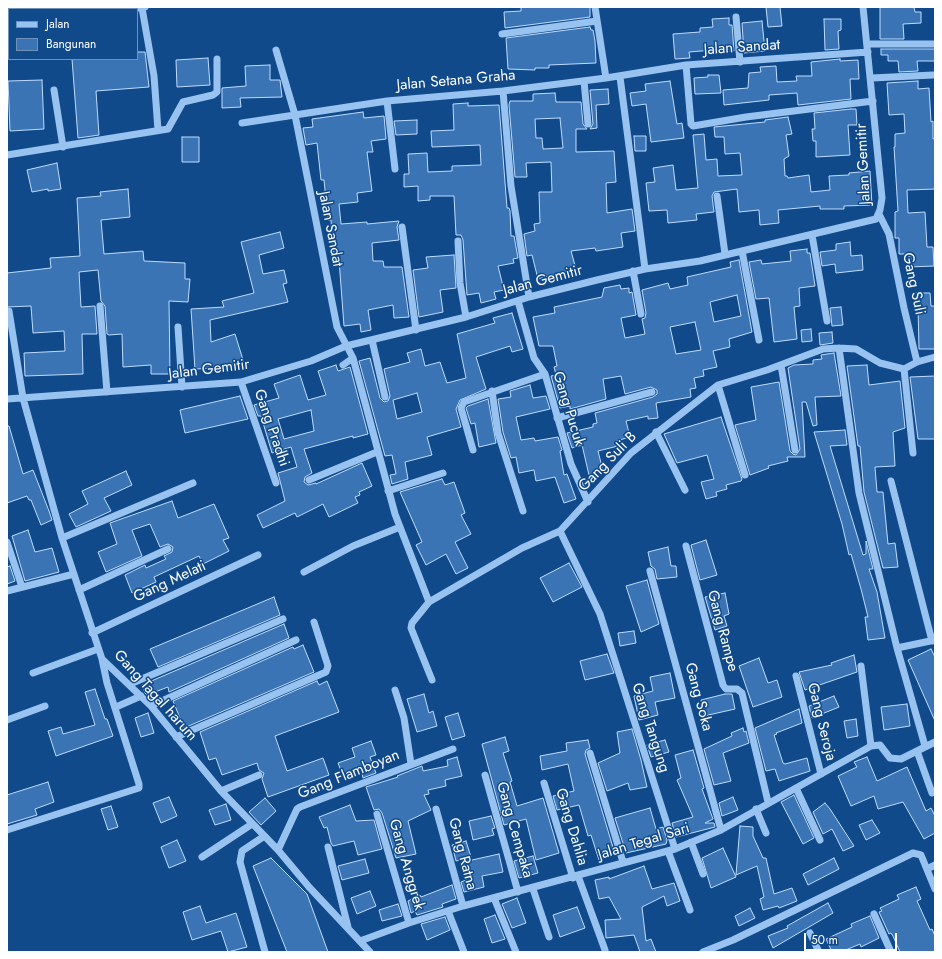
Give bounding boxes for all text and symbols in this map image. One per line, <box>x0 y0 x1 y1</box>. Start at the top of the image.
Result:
legend <box>8 8 138 60</box>
text: Jalan <box>46 15 69 33</box>
text: Bangunan <box>46 35 96 53</box>
street label: Jalan Sandat <box>703 36 781 60</box>
street label: Jalan Setana Graha <box>396 67 516 95</box>
street label: Jalan Gemitir <box>853 123 875 205</box>
street label: Jalan Sandat <box>314 190 346 268</box>
street label: Gang Suli <box>898 251 928 317</box>
street label: Jalan Gemitir <box>501 262 585 300</box>
street label: Jalan Gemitir <box>167 356 251 384</box>
street label: Gang Pucuk <box>548 369 588 449</box>
street label: Gang Pradhi <box>249 387 293 469</box>
street label: Gang Suli B <box>575 428 641 496</box>
street label: Gang Melati <box>131 557 209 607</box>
street label: Gang Rampe <box>703 588 741 674</box>
street label: Gang Tagal harum <box>110 647 200 745</box>
street label: Gang Soka <box>680 661 716 733</box>
street label: Gang Tangung <box>627 681 673 775</box>
street label: Gang Seroja <box>803 681 839 763</box>
street label: Gang Flamboyan <box>296 746 402 804</box>
street label: Gang Cempaka <box>492 780 536 880</box>
street label: Gang Dahlia <box>551 786 591 868</box>
street label: Gang Ratna <box>444 816 480 892</box>
street label: Gang Anggrek <box>384 817 428 913</box>
street label: Jalan Tegal Sari <box>596 819 692 865</box>
scale bar <box>806 925 899 951</box>
text: 50 m <box>811 931 838 949</box>

